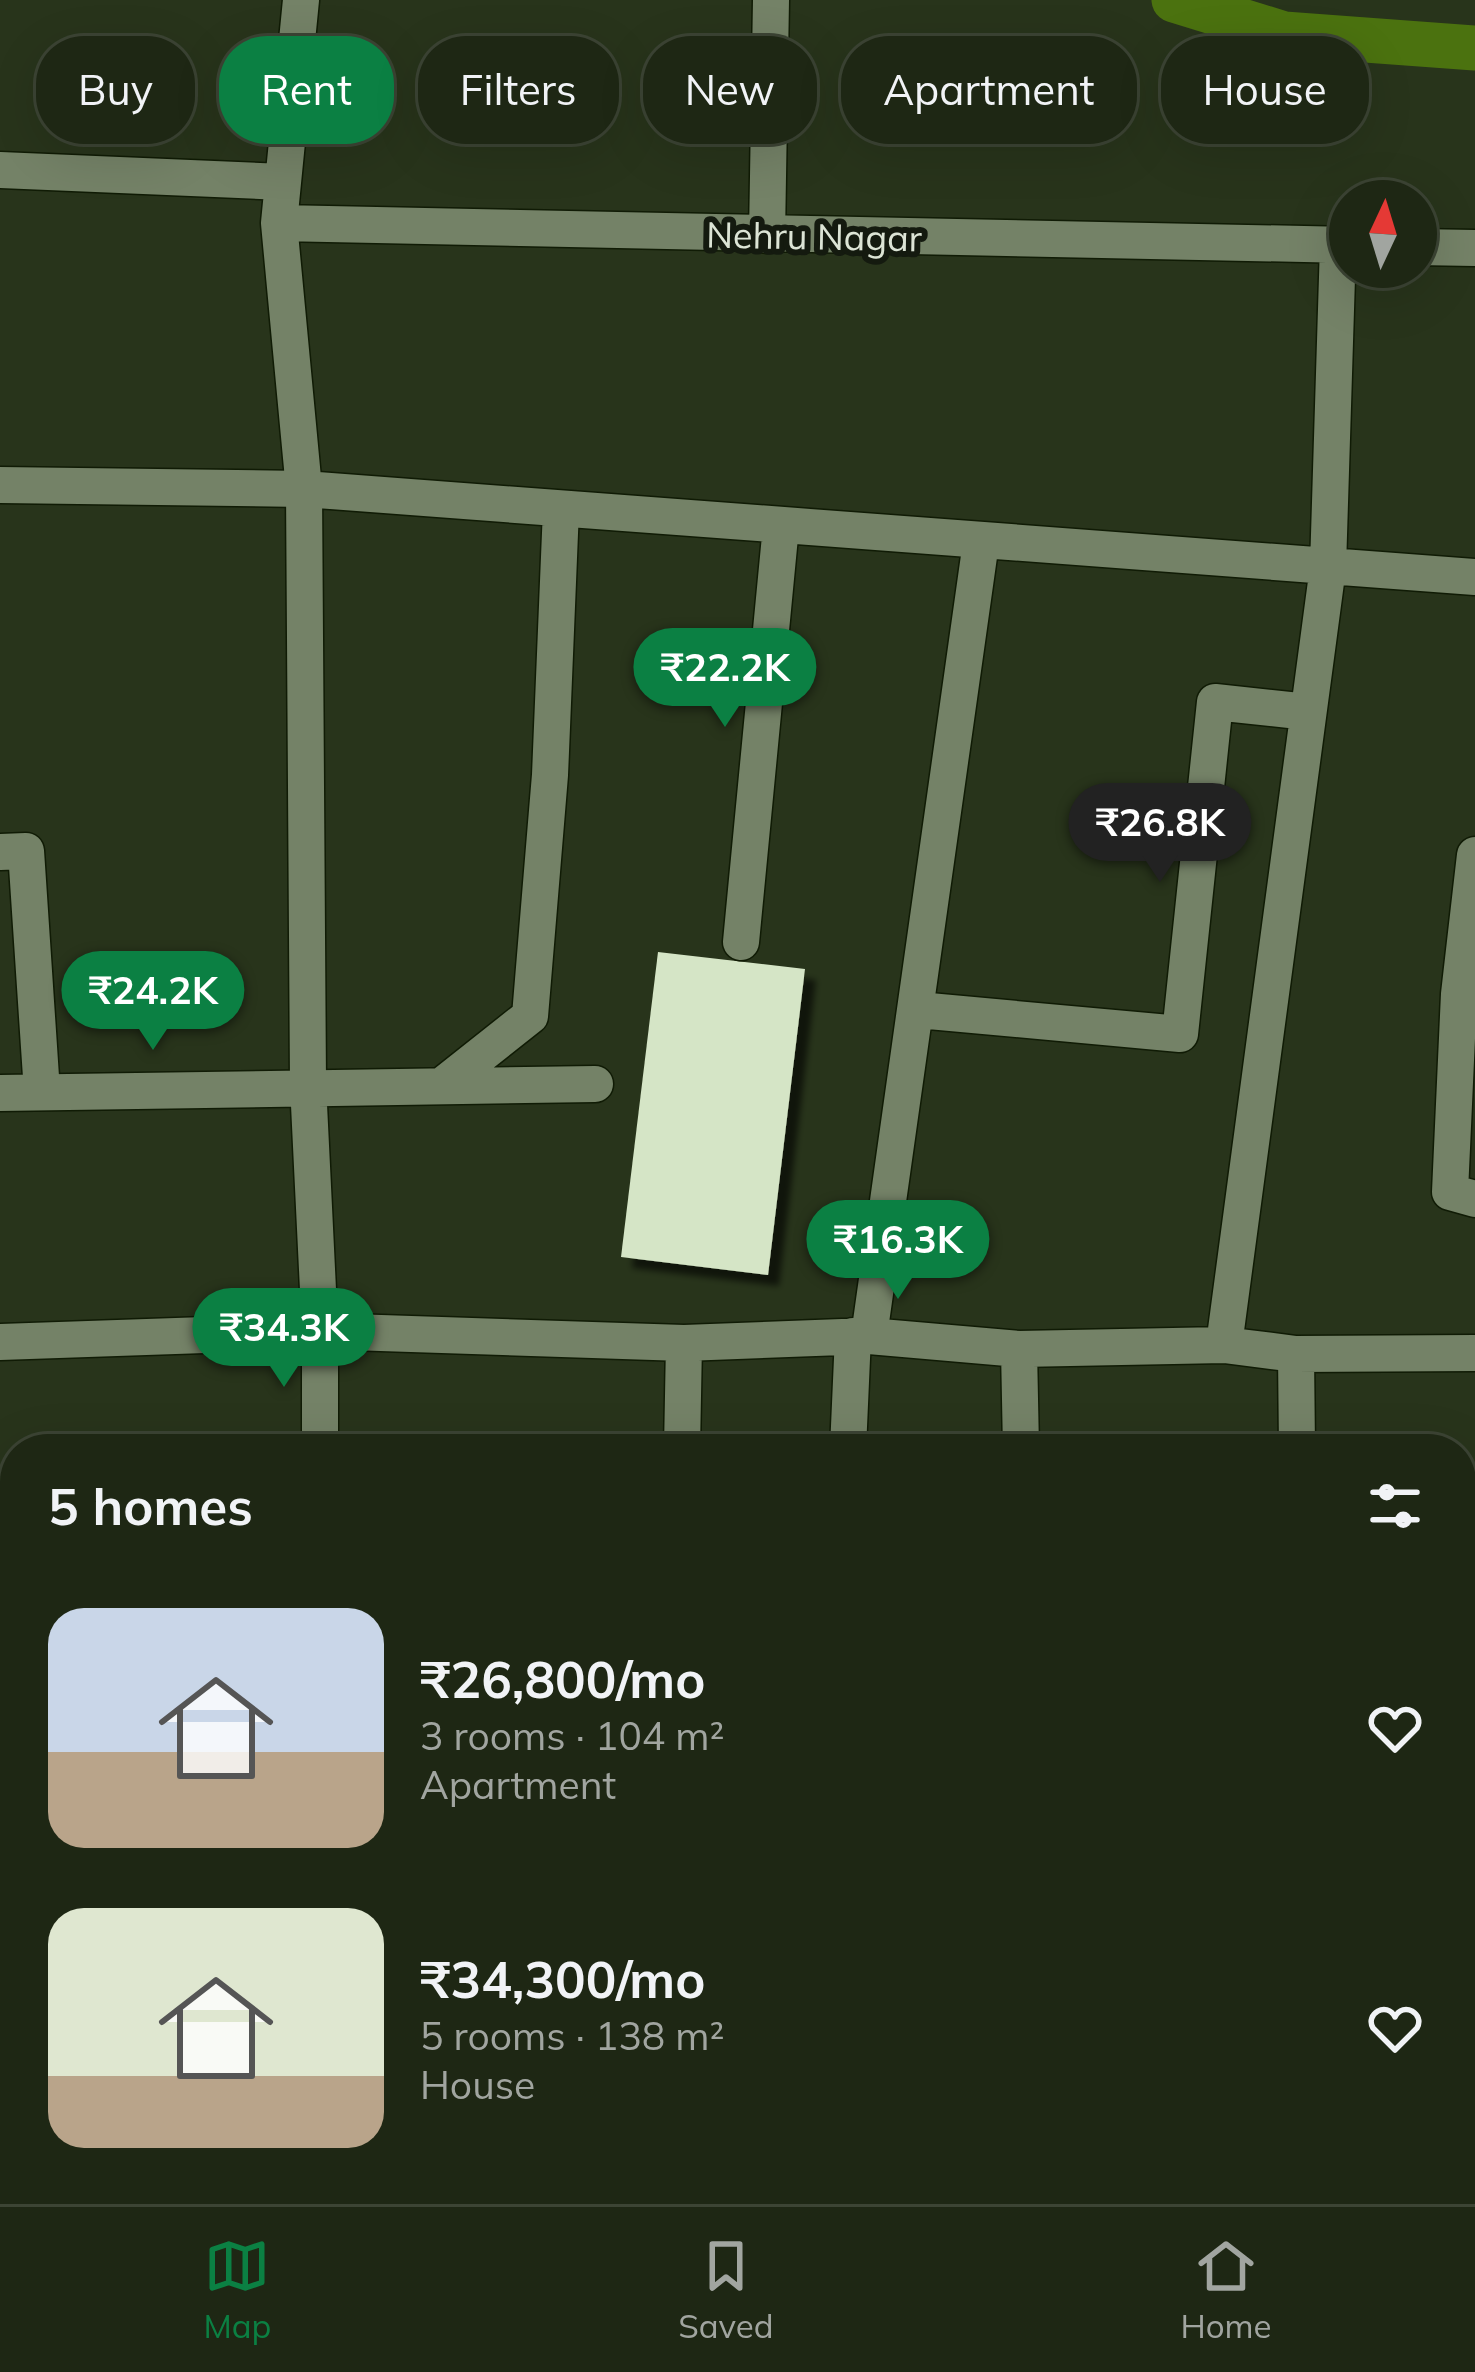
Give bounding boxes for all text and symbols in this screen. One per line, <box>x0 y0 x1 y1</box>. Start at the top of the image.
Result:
chip: Buy <box>36 36 195 144</box>
chip: Rent <box>219 36 394 144</box>
chip: Filters <box>418 36 619 144</box>
chip: New <box>643 36 817 144</box>
chip: Apartment <box>841 36 1137 144</box>
chip: House <box>1161 36 1369 144</box>
north arrow <box>1329 180 1437 288</box>
map controls <box>1329 180 1437 288</box>
street label: Nehru Nagar <box>706 212 922 260</box>
pin: ₹22.2K <box>627 628 823 730</box>
text: ₹22.2K <box>660 642 790 691</box>
pin: ₹26.8K <box>1062 783 1258 885</box>
text: ₹26.8K <box>1095 797 1225 846</box>
pin: ₹24.2K <box>55 951 251 1053</box>
text: ₹24.2K <box>88 965 218 1014</box>
pin: ₹16.3K <box>800 1200 996 1302</box>
text: ₹16.3K <box>833 1214 963 1263</box>
pin: ₹34.3K <box>186 1288 382 1390</box>
text: ₹34.3K <box>219 1302 349 1351</box>
icon: filters <box>1362 1473 1428 1539</box>
text: 5 homes <box>48 1474 253 1538</box>
text: ₹26,800/mo <box>420 1647 705 1711</box>
icon: home <box>144 1656 288 1800</box>
icon: heart <box>1362 1695 1428 1761</box>
text: 3 rooms · 104 m² <box>420 1711 724 1760</box>
text: Apartment <box>420 1760 616 1809</box>
text: ₹34,300/mo <box>420 1947 705 2011</box>
icon: home <box>144 1956 288 2100</box>
icon: heart <box>1362 1995 1428 2061</box>
text: 5 rooms · 138 m² <box>420 2011 724 2060</box>
text: House <box>420 2060 535 2109</box>
tab: Map <box>203 2233 271 2346</box>
tab: Saved <box>678 2233 774 2346</box>
tab: Home <box>1180 2233 1272 2346</box>

